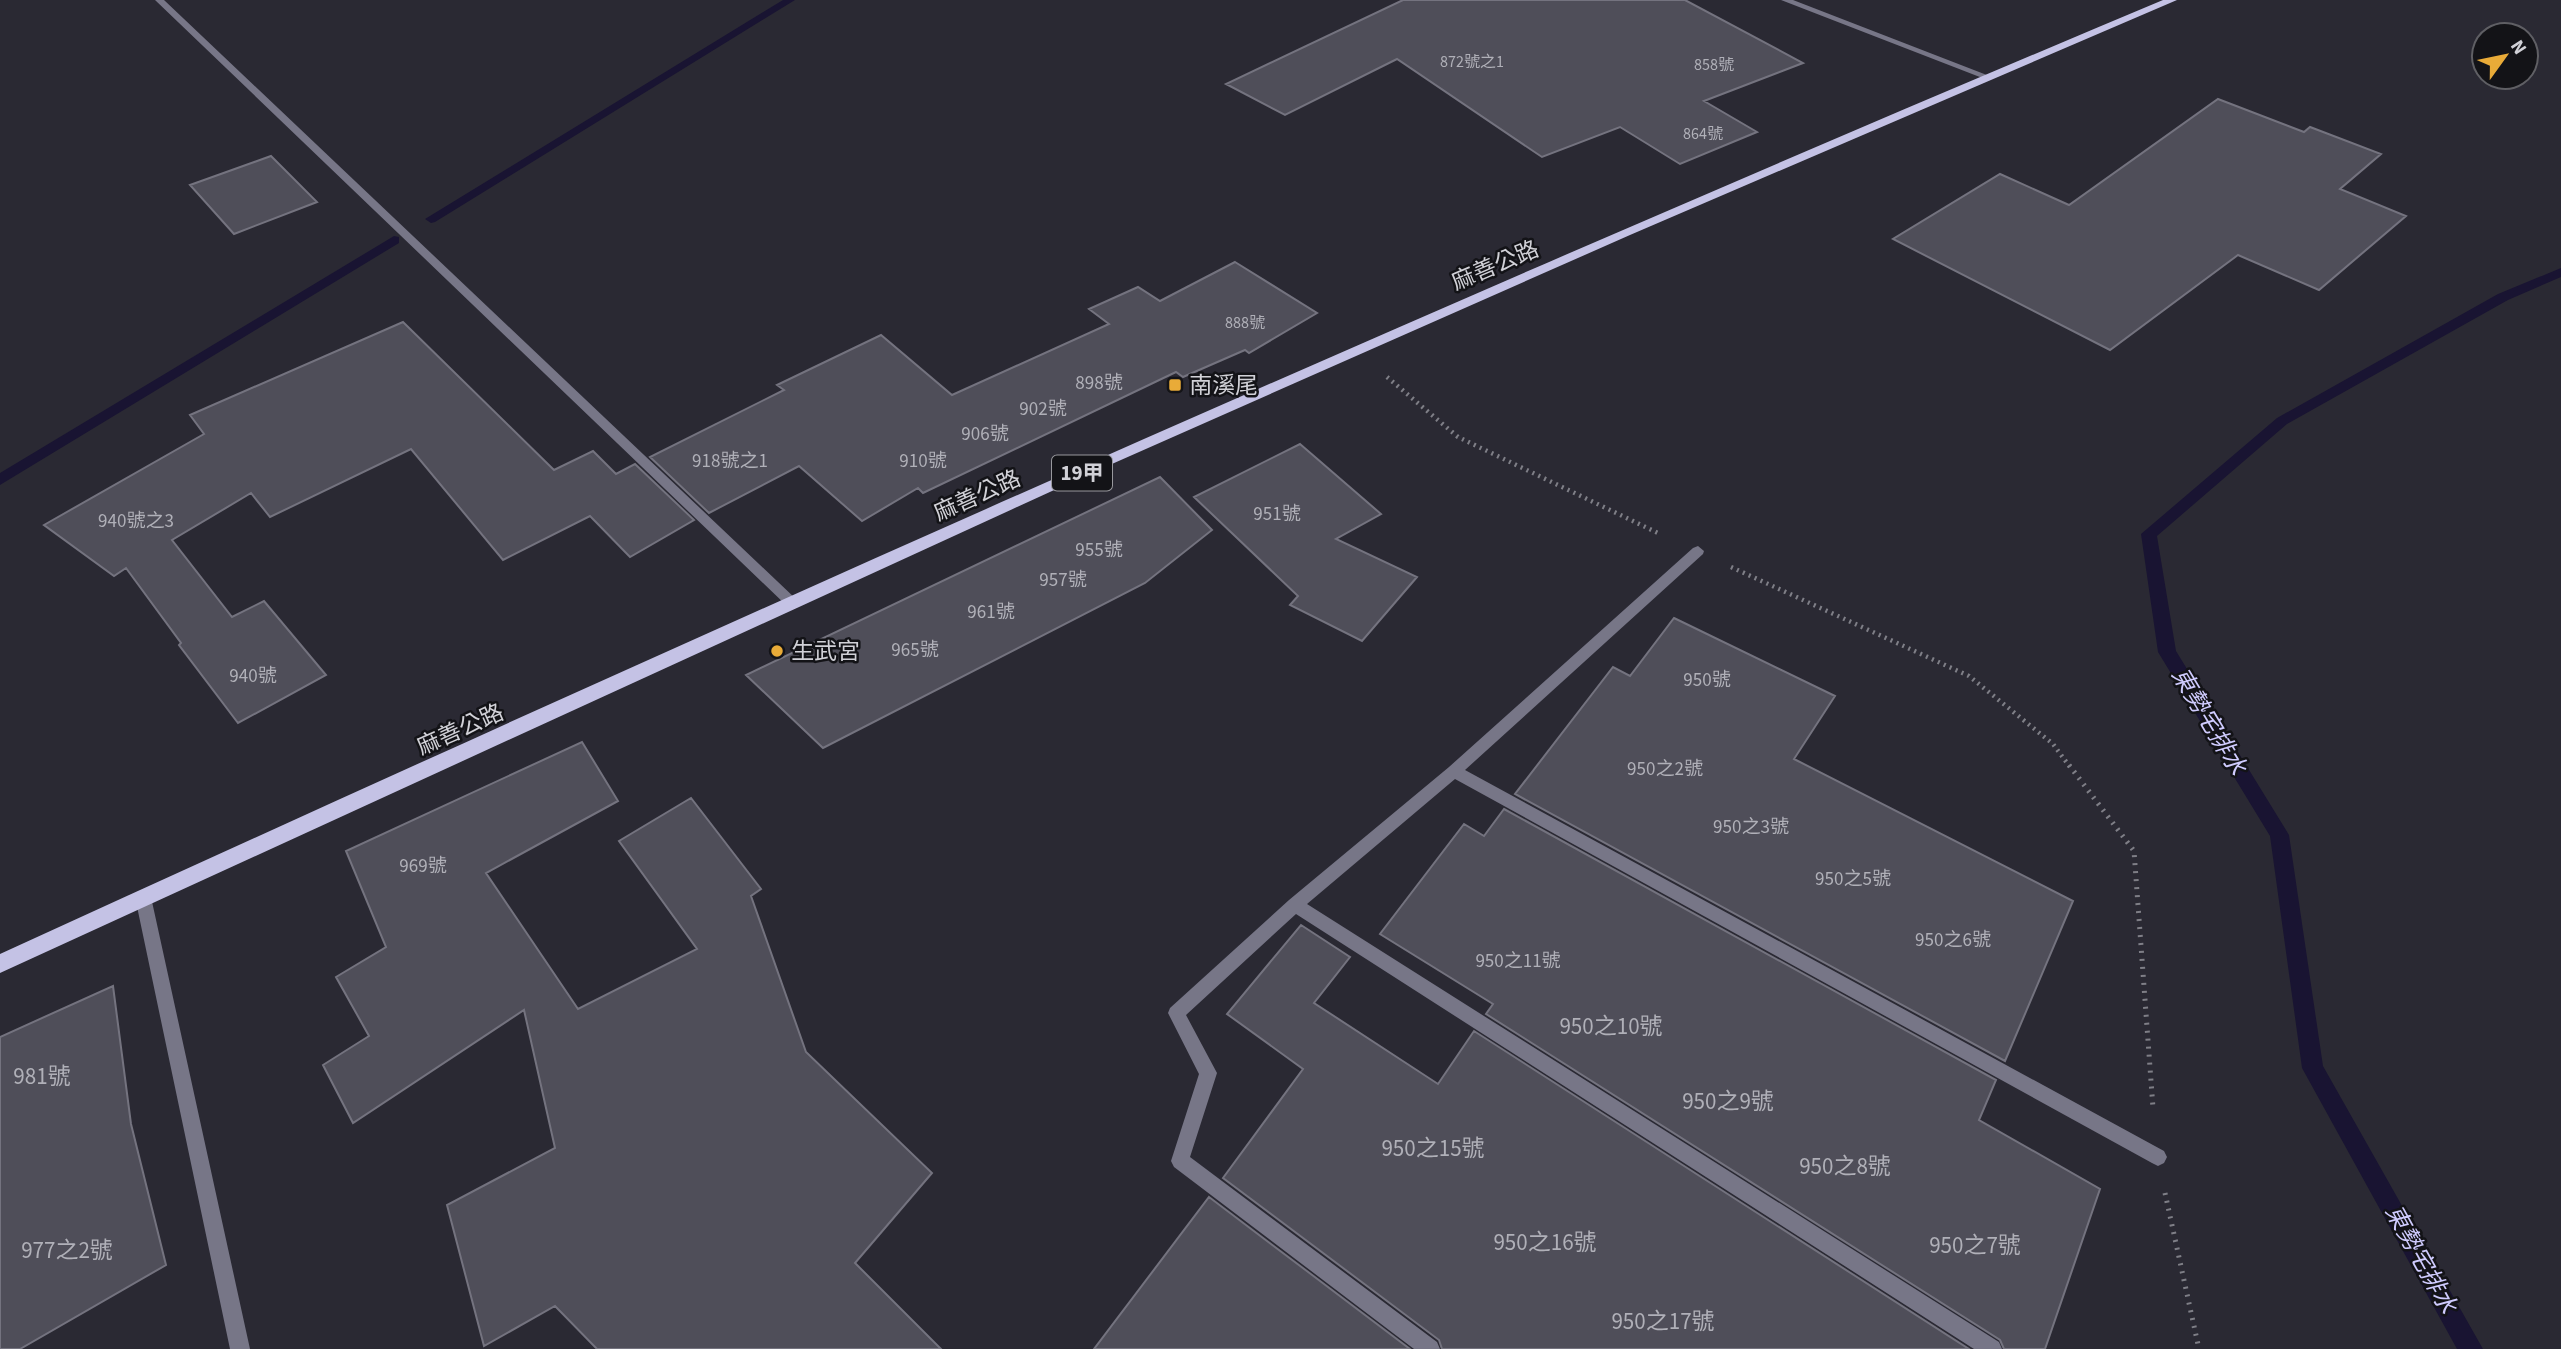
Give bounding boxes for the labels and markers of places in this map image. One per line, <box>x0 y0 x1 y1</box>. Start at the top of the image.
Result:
place label: 南溪尾 <box>1189 369 1258 402</box>
marker: 南溪尾 <box>1167 377 1183 393</box>
place label: 生武宮 <box>791 635 860 668</box>
marker: 生武宮 <box>769 643 785 659</box>

